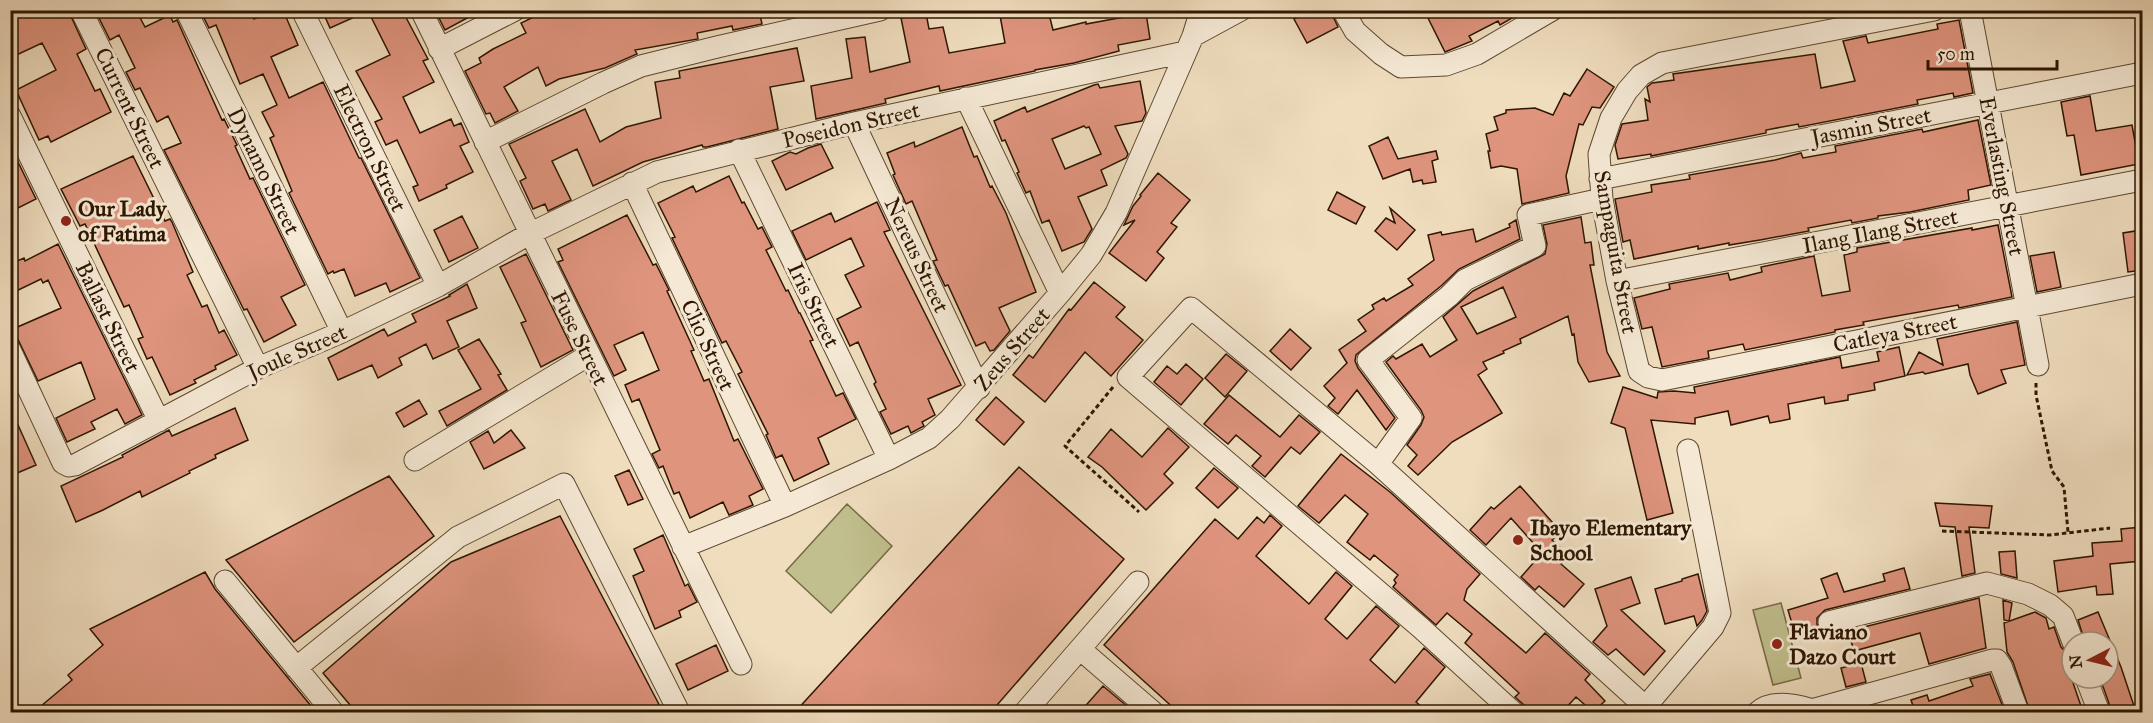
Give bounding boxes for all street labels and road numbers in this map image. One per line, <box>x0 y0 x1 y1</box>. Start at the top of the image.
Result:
street label: Current Street <box>89 43 171 173</box>
street label: Electron Street <box>327 80 413 216</box>
street label: Everlasting Street <box>1973 94 2031 258</box>
street label: Poseidon Street <box>780 96 922 154</box>
street label: Jasmin Street <box>1807 101 1933 151</box>
street label: Dynamo Street <box>222 103 306 239</box>
street label: Sampaguita Street <box>1588 168 1644 336</box>
street label: Nereus Street <box>879 193 955 317</box>
street label: Ilang Ilang Street <box>1800 203 1960 259</box>
street label: Ballast Street <box>70 257 147 377</box>
street label: Iris Street <box>782 258 846 352</box>
street label: Fuse Street <box>545 286 615 390</box>
street label: Clio Street <box>675 295 741 395</box>
street label: Zeus Street <box>968 301 1056 396</box>
street label: Catleya Street <box>1831 308 1960 358</box>
street label: Joule Street <box>241 318 351 387</box>

